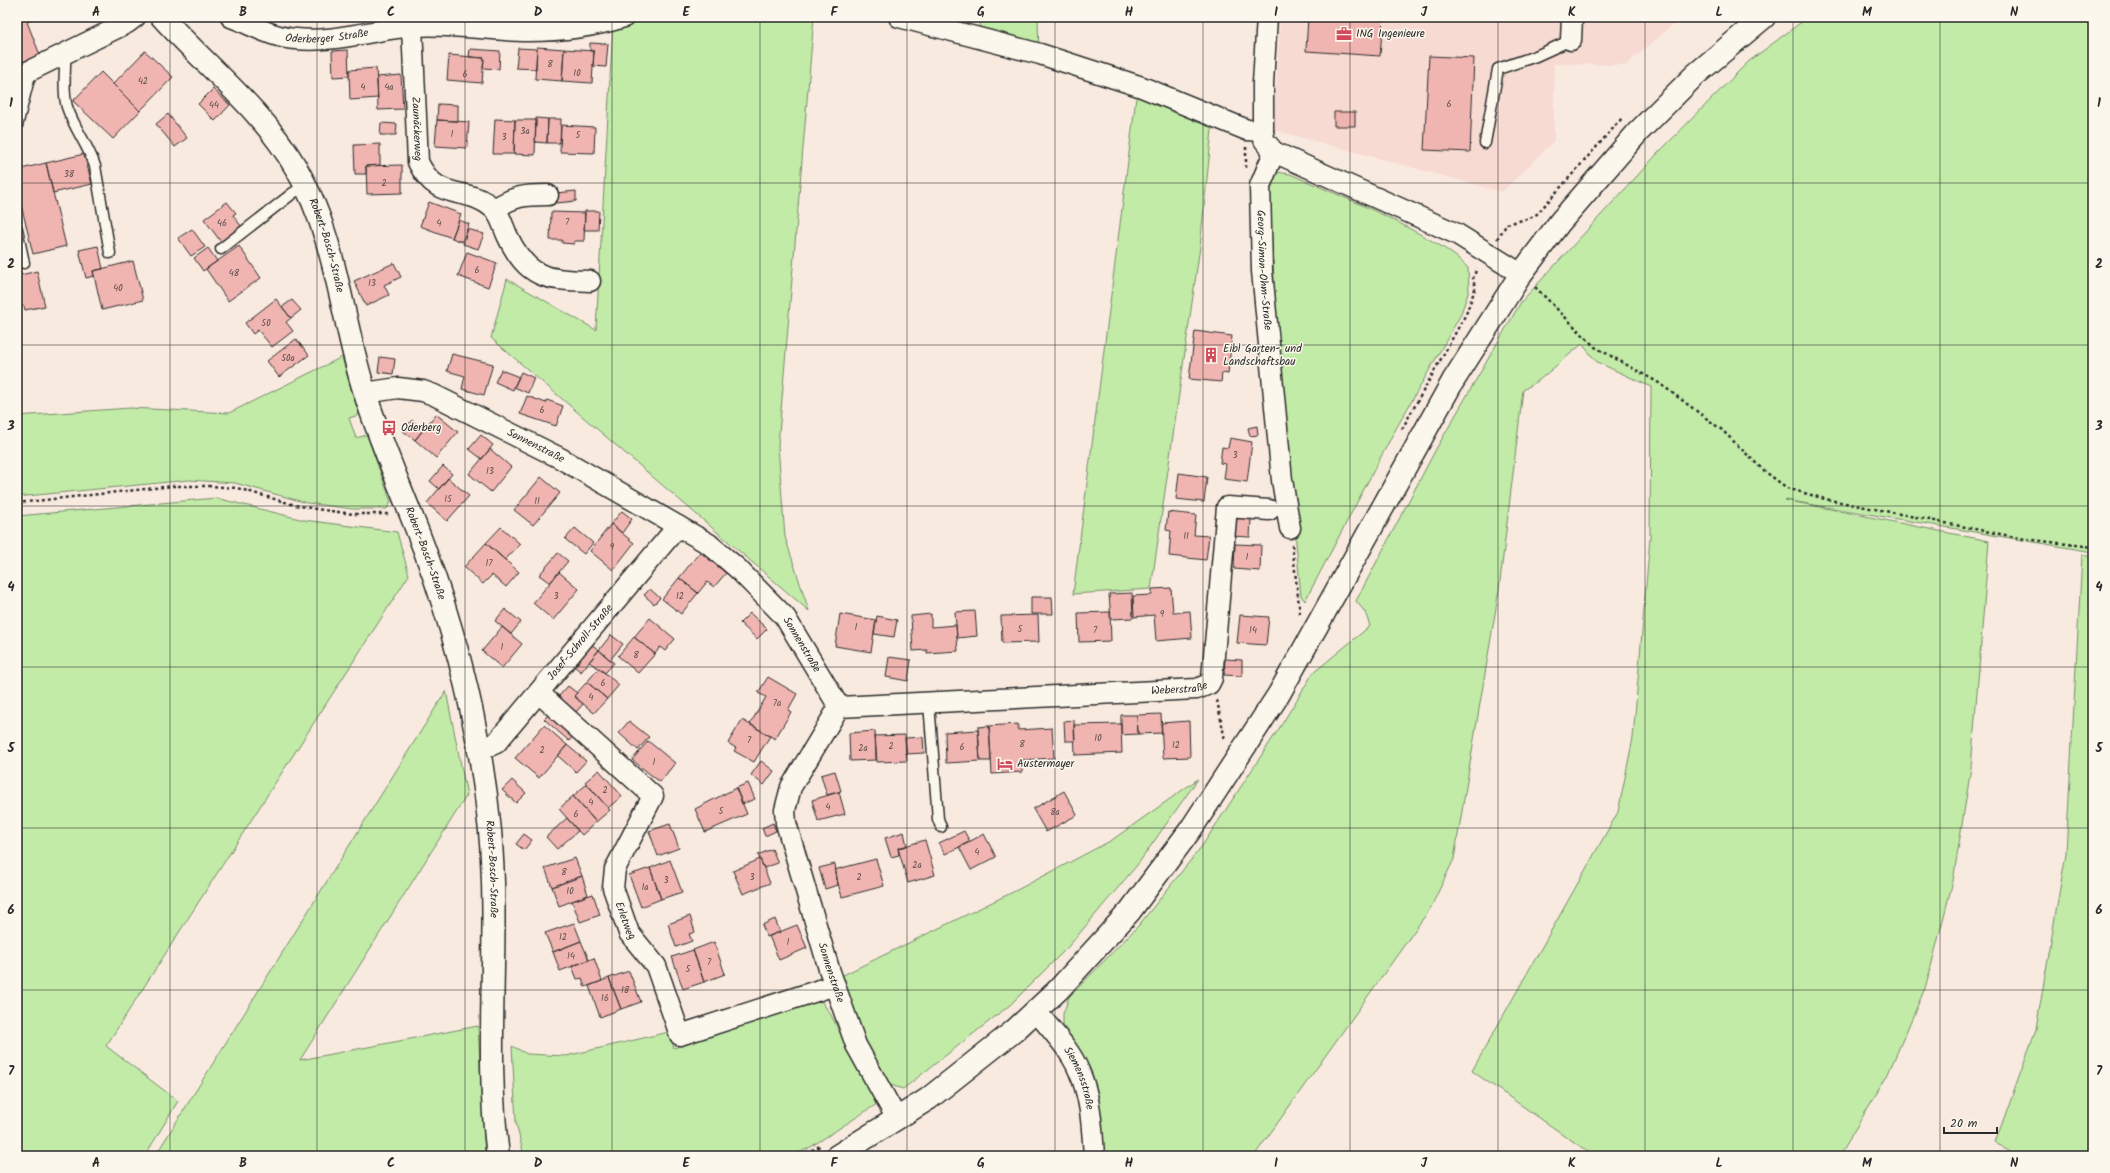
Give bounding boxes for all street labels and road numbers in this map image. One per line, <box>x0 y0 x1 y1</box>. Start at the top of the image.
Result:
street label: Oderberger Straße <box>284 24 370 49</box>
street label: Zaunäckerweg <box>406 96 427 162</box>
street label: Robert-Bosch-Straße <box>303 195 349 295</box>
street label: Georg-Simon-Ohm-Straße <box>1252 210 1277 331</box>
street label: Sonnenstraße <box>504 424 568 468</box>
street label: Robert-Bosch-Straße <box>400 504 450 602</box>
street label: Josef-Schroll-Straße <box>543 600 618 685</box>
street label: Sonnenstraße <box>778 613 825 676</box>
street label: Weberstraße <box>1151 676 1211 700</box>
street label: Robert-Bosch-Straße <box>480 819 503 918</box>
street label: Erletweg <box>610 899 640 944</box>
street label: Sonnenstraße <box>813 940 849 1005</box>
street label: Siemensstraße <box>1059 1043 1099 1111</box>

